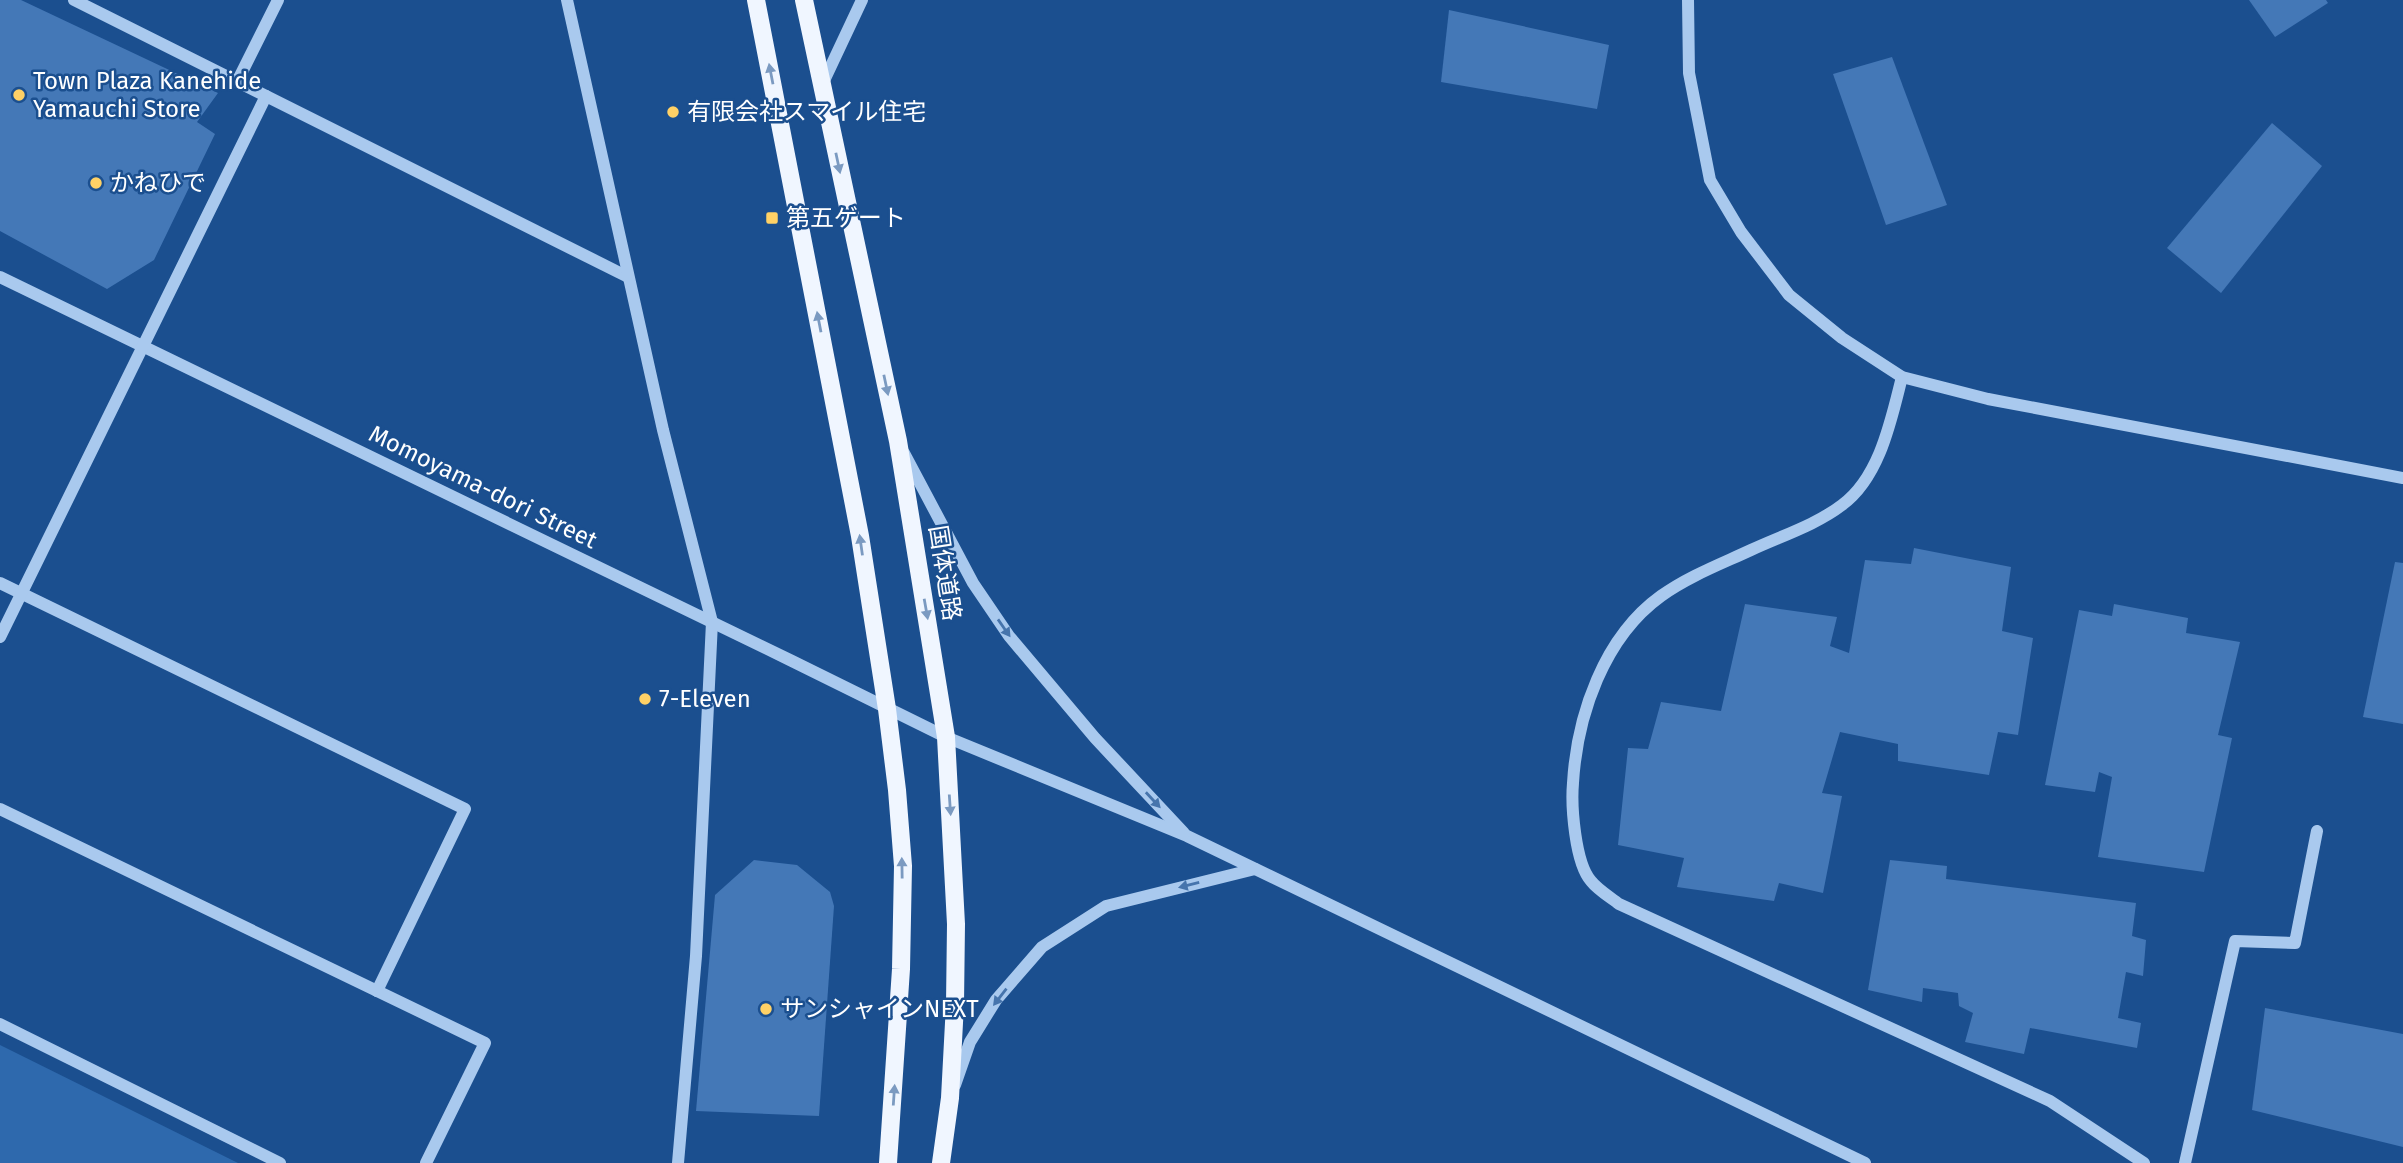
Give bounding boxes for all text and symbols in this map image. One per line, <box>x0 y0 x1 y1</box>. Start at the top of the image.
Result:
one-way arrow <box>765 63 776 85</box>
place label: Town Plaza Kanehide Yamauchi Store <box>33 67 261 123</box>
marker: Town Plaza Kanehide Yamauchi Store <box>11 87 27 103</box>
place label: 有限会社スマイル住宅 <box>687 98 926 126</box>
marker: 有限会社スマイル住宅 <box>665 104 681 120</box>
one-way arrow <box>833 152 844 174</box>
place label: かねひで <box>110 169 206 197</box>
marker: かねひで <box>88 175 104 191</box>
place label: 第五ゲート <box>786 204 906 232</box>
marker: 第五ゲート <box>764 210 780 226</box>
one-way arrow <box>813 311 824 333</box>
one-way arrow <box>881 374 892 396</box>
street label: Momoyama-dori Street <box>364 419 602 555</box>
street label: 国体道路 <box>924 523 966 623</box>
one-way arrow <box>856 534 867 556</box>
one-way arrow <box>921 598 932 620</box>
one-way arrow <box>997 619 1011 637</box>
place label: 7-Eleven <box>659 685 751 713</box>
marker: 7-Eleven <box>637 691 653 707</box>
one-way arrow <box>1145 791 1161 809</box>
one-way arrow <box>945 794 956 816</box>
one-way arrow <box>896 856 908 878</box>
one-way arrow <box>1178 880 1200 891</box>
one-way arrow <box>992 988 1007 1006</box>
place label: サンシャインNEXT <box>780 995 979 1023</box>
marker: サンシャインNEXT <box>758 1001 774 1017</box>
one-way arrow <box>889 1084 900 1106</box>

